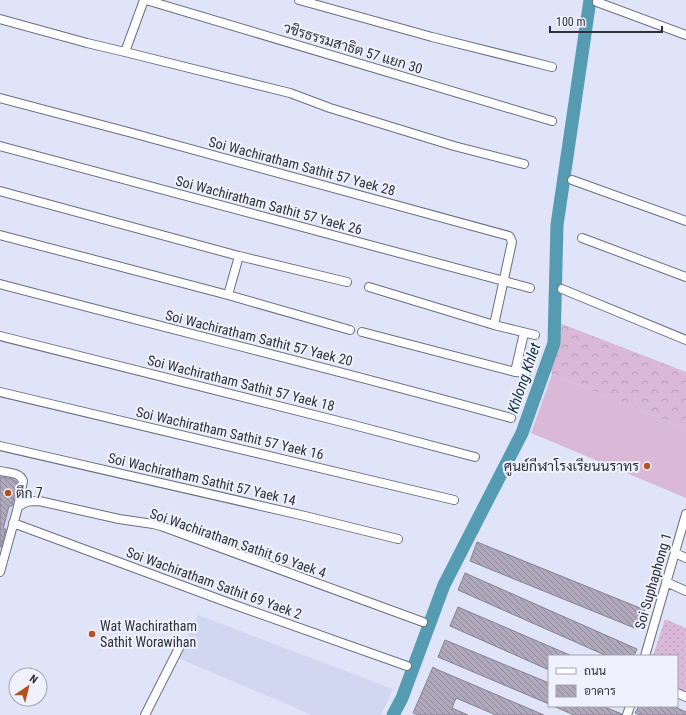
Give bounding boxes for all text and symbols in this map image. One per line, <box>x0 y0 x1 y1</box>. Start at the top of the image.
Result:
scale bar <box>550 8 662 34</box>
text: 100 m <box>556 15 586 29</box>
street label: วชิรธรรมสาธิต 57 แยก 30 <box>282 19 425 77</box>
street label: Soi Wachiratham Sathit 57 Yaek 28 <box>207 133 397 199</box>
street label: Soi Wachiratham Sathit 57 Yaek 26 <box>174 172 364 238</box>
street label: Soi Wachiratham Sathit 57 Yaek 20 <box>164 307 354 369</box>
water label: Khlong Khlet <box>504 340 545 415</box>
street label: Soi Wachiratham Sathit 57 Yaek 18 <box>146 352 336 414</box>
street label: Soi Wachiratham Sathit 57 Yaek 16 <box>135 404 326 462</box>
street label: Soi Wachiratham Sathit 57 Yaek 14 <box>107 450 298 508</box>
place label: ศูนย์กีฬาโรงเรียนนราทร <box>504 457 639 476</box>
marker: ศูนย์กีฬาโรงเรียนนราทร <box>642 461 652 471</box>
place label: ตึก 7 <box>16 485 43 501</box>
marker: ตึก 7 <box>3 488 13 498</box>
street label: Soi Wachiratham Sathit 69 Yaek 4 <box>148 505 328 581</box>
street label: Soi Suphaphong 1 <box>632 531 674 631</box>
street label: Soi Wachiratham Sathit 69 Yaek 2 <box>124 544 304 622</box>
place label: Wat Wachiratham Sathit Worawihan <box>100 618 197 650</box>
marker: Wat Wachiratham Sathit Worawihan <box>87 629 97 639</box>
legend <box>548 655 678 707</box>
text: ถนน <box>584 664 607 678</box>
north arrow <box>8 667 48 707</box>
text: N <box>27 672 40 687</box>
text: อาคาร <box>584 684 616 698</box>

